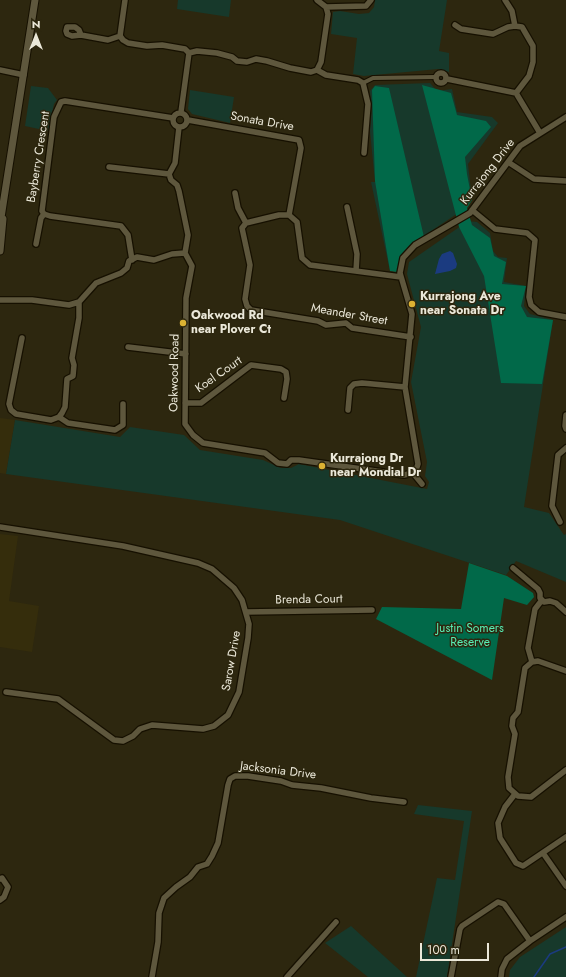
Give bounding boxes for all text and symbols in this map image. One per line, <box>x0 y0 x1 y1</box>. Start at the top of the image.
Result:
north arrow <box>16 16 56 56</box>
text: N <box>32 16 40 32</box>
street label: Sonata Drive <box>229 109 295 135</box>
street label: Bayberry Crescent <box>25 110 53 204</box>
street label: Kurrajong Drive <box>458 136 518 208</box>
place label: Kurrajong Ave near Sonata Dr <box>420 290 504 318</box>
marker: Kurrajong Ave near Sonata Dr <box>407 299 417 309</box>
street label: Meander Street <box>310 301 388 329</box>
place label: Oakwood Rd near Plover Ct <box>191 309 271 337</box>
marker: Oakwood Rd near Plover Ct <box>178 318 188 328</box>
street label: Oakwood Road <box>167 334 183 412</box>
street label: Koel Court <box>193 354 245 396</box>
place label: Kurrajong Dr near Mondial Dr <box>330 452 421 480</box>
marker: Kurrajong Dr near Mondial Dr <box>317 461 327 471</box>
street label: Brenda Court <box>275 592 343 608</box>
park label: Justin Somers Reserve <box>436 622 504 650</box>
street label: Sarow Drive <box>220 630 244 692</box>
street label: Jacksonia Drive <box>239 759 317 783</box>
scale bar <box>422 935 491 961</box>
text: 100 m <box>427 941 460 959</box>

